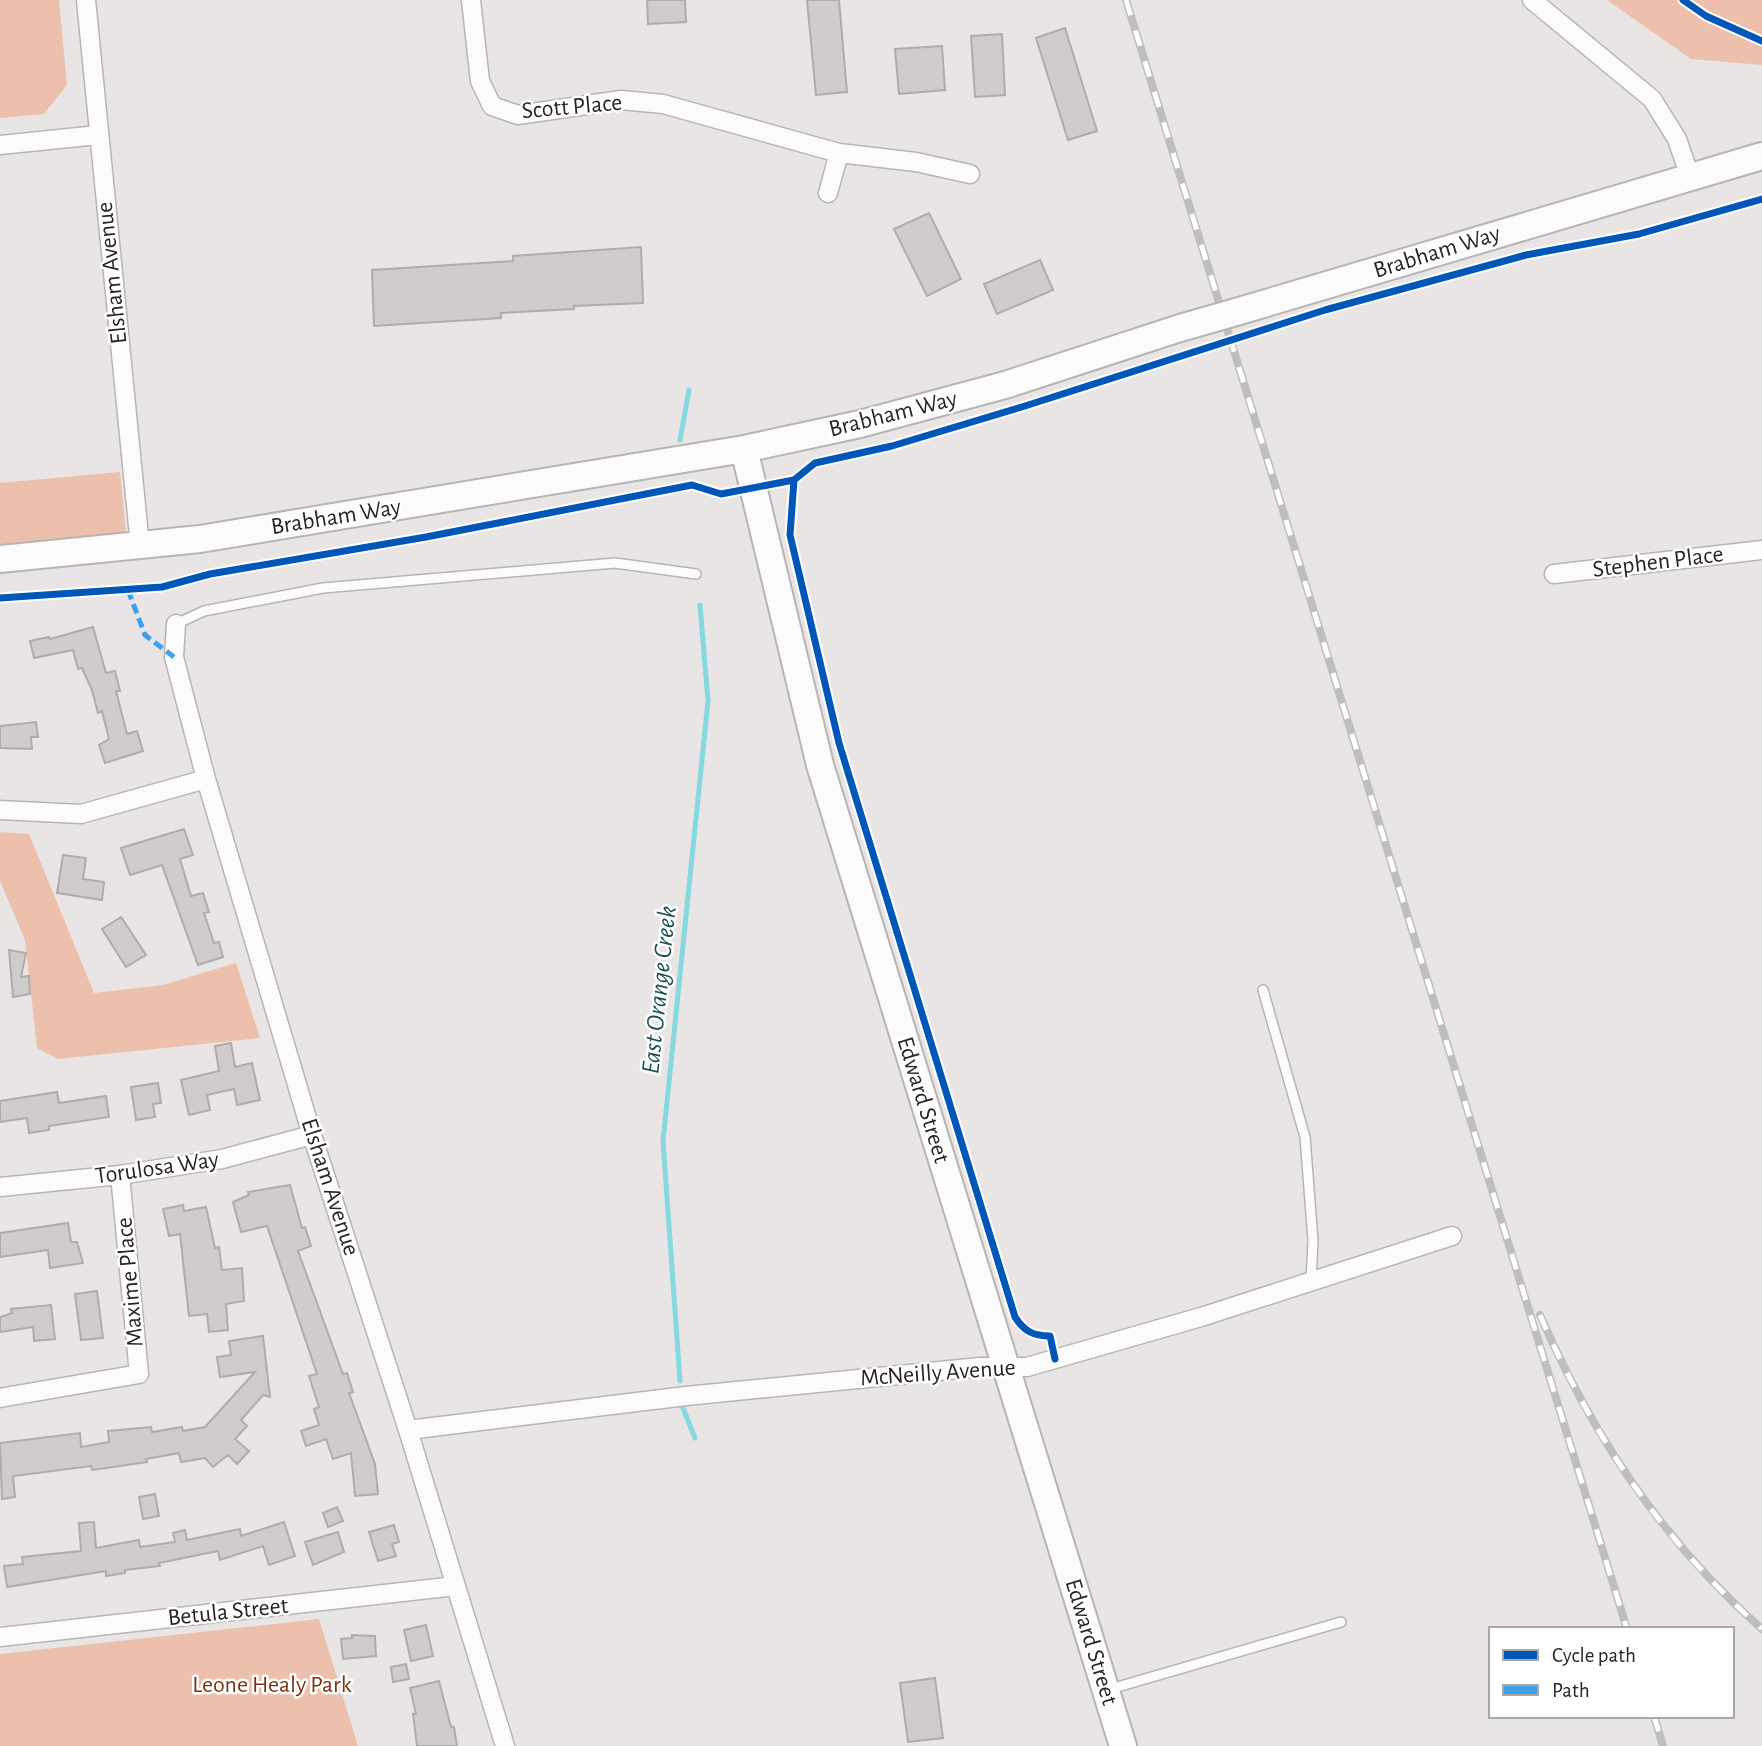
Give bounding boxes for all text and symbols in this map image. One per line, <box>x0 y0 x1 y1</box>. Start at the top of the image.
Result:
street label: Scott Place <box>521 91 623 123</box>
street label: Elsham Avenue <box>93 201 131 345</box>
street label: Brabham Way <box>1371 221 1503 283</box>
street label: Brabham Way <box>826 386 960 442</box>
street label: Brabham Way <box>269 495 403 539</box>
street label: Stephen Place <box>1591 542 1725 582</box>
water label: East Orange Creek <box>637 905 681 1075</box>
street label: Edward Street <box>892 1034 954 1166</box>
street label: Elsham Avenue <box>297 1115 363 1259</box>
street label: Torulosa Way <box>94 1147 220 1189</box>
street label: Maxime Place <box>112 1216 148 1348</box>
street label: McNeilly Avenue <box>859 1356 1017 1390</box>
street label: Edward Street <box>1060 1576 1122 1708</box>
street label: Betula Street <box>167 1594 290 1630</box>
legend <box>1489 1627 1734 1718</box>
text: Cycle path <box>1552 1645 1636 1666</box>
park label: Leone Healy Park <box>192 1673 352 1697</box>
text: Path <box>1552 1680 1590 1701</box>

